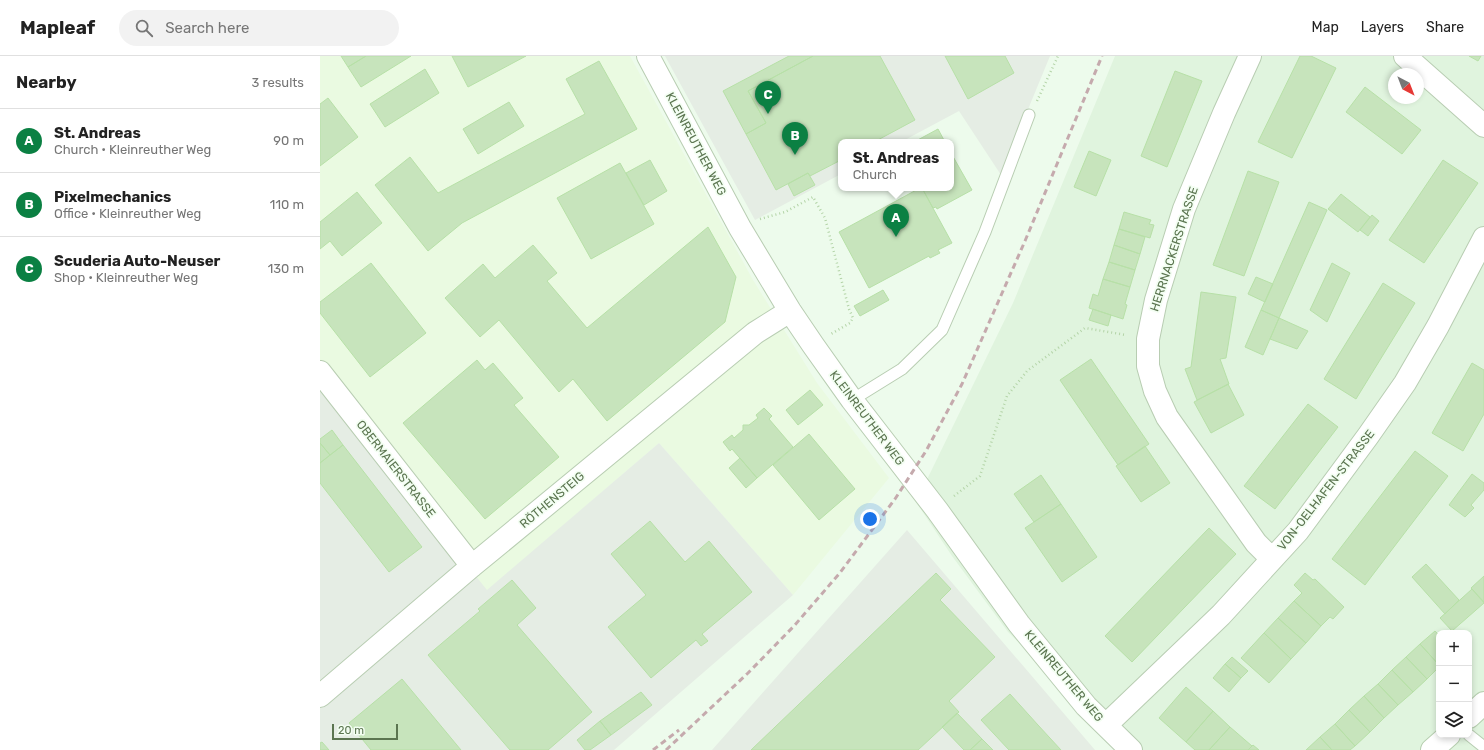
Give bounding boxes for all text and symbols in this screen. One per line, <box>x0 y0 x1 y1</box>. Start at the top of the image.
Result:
search box <box>119 10 399 46</box>
text: Mapleaf <box>20 16 95 39</box>
icon: search <box>133 17 155 39</box>
text: Search here <box>165 19 249 37</box>
text: Map <box>1312 19 1339 36</box>
text: Layers <box>1361 19 1404 36</box>
text: Share <box>1426 19 1464 36</box>
north arrow <box>1388 68 1424 104</box>
text: Nearby <box>16 72 77 92</box>
text: 3 results <box>252 75 304 90</box>
pin: C <box>755 81 781 114</box>
street label: KLEINREUTHER WEG <box>663 90 729 198</box>
pin: B <box>782 122 808 155</box>
text: St. Andreas <box>54 124 141 142</box>
text: A <box>24 133 34 148</box>
text: 90 m <box>273 133 304 148</box>
popup <box>838 139 954 191</box>
text: Church · Kleinreuther Weg <box>54 142 211 157</box>
text: St. Andreas <box>853 149 939 167</box>
text: Church <box>853 167 897 182</box>
street label: HERRNACKERSTRASSE <box>1147 185 1201 313</box>
text: Pixelmechanics <box>54 188 171 206</box>
text: B <box>24 197 34 212</box>
text: 110 m <box>270 197 304 212</box>
pin: A <box>883 204 909 237</box>
text: Office · Kleinreuther Weg <box>54 206 201 221</box>
text: Scuderia Auto-Neuser <box>54 252 220 270</box>
text: C <box>24 261 34 276</box>
text: 130 m <box>268 261 304 276</box>
text: Shop · Kleinreuther Weg <box>54 270 198 285</box>
street label: KLEINREUTHER WEG <box>827 368 907 468</box>
street label: OBERMAIERSTRASSE <box>354 418 438 520</box>
street label: VON-OELHAFEN-STRASSE <box>1275 427 1377 553</box>
street label: RÖTHENSTEIG <box>517 469 587 531</box>
your location <box>860 509 880 529</box>
street label: KLEINREUTHER WEG <box>1022 628 1106 724</box>
map controls <box>1436 630 1472 738</box>
button: + <box>1436 630 1472 666</box>
button: − <box>1436 666 1472 702</box>
button: layers <box>1436 702 1472 738</box>
scale bar <box>332 722 398 741</box>
text: 20 m <box>338 724 364 737</box>

